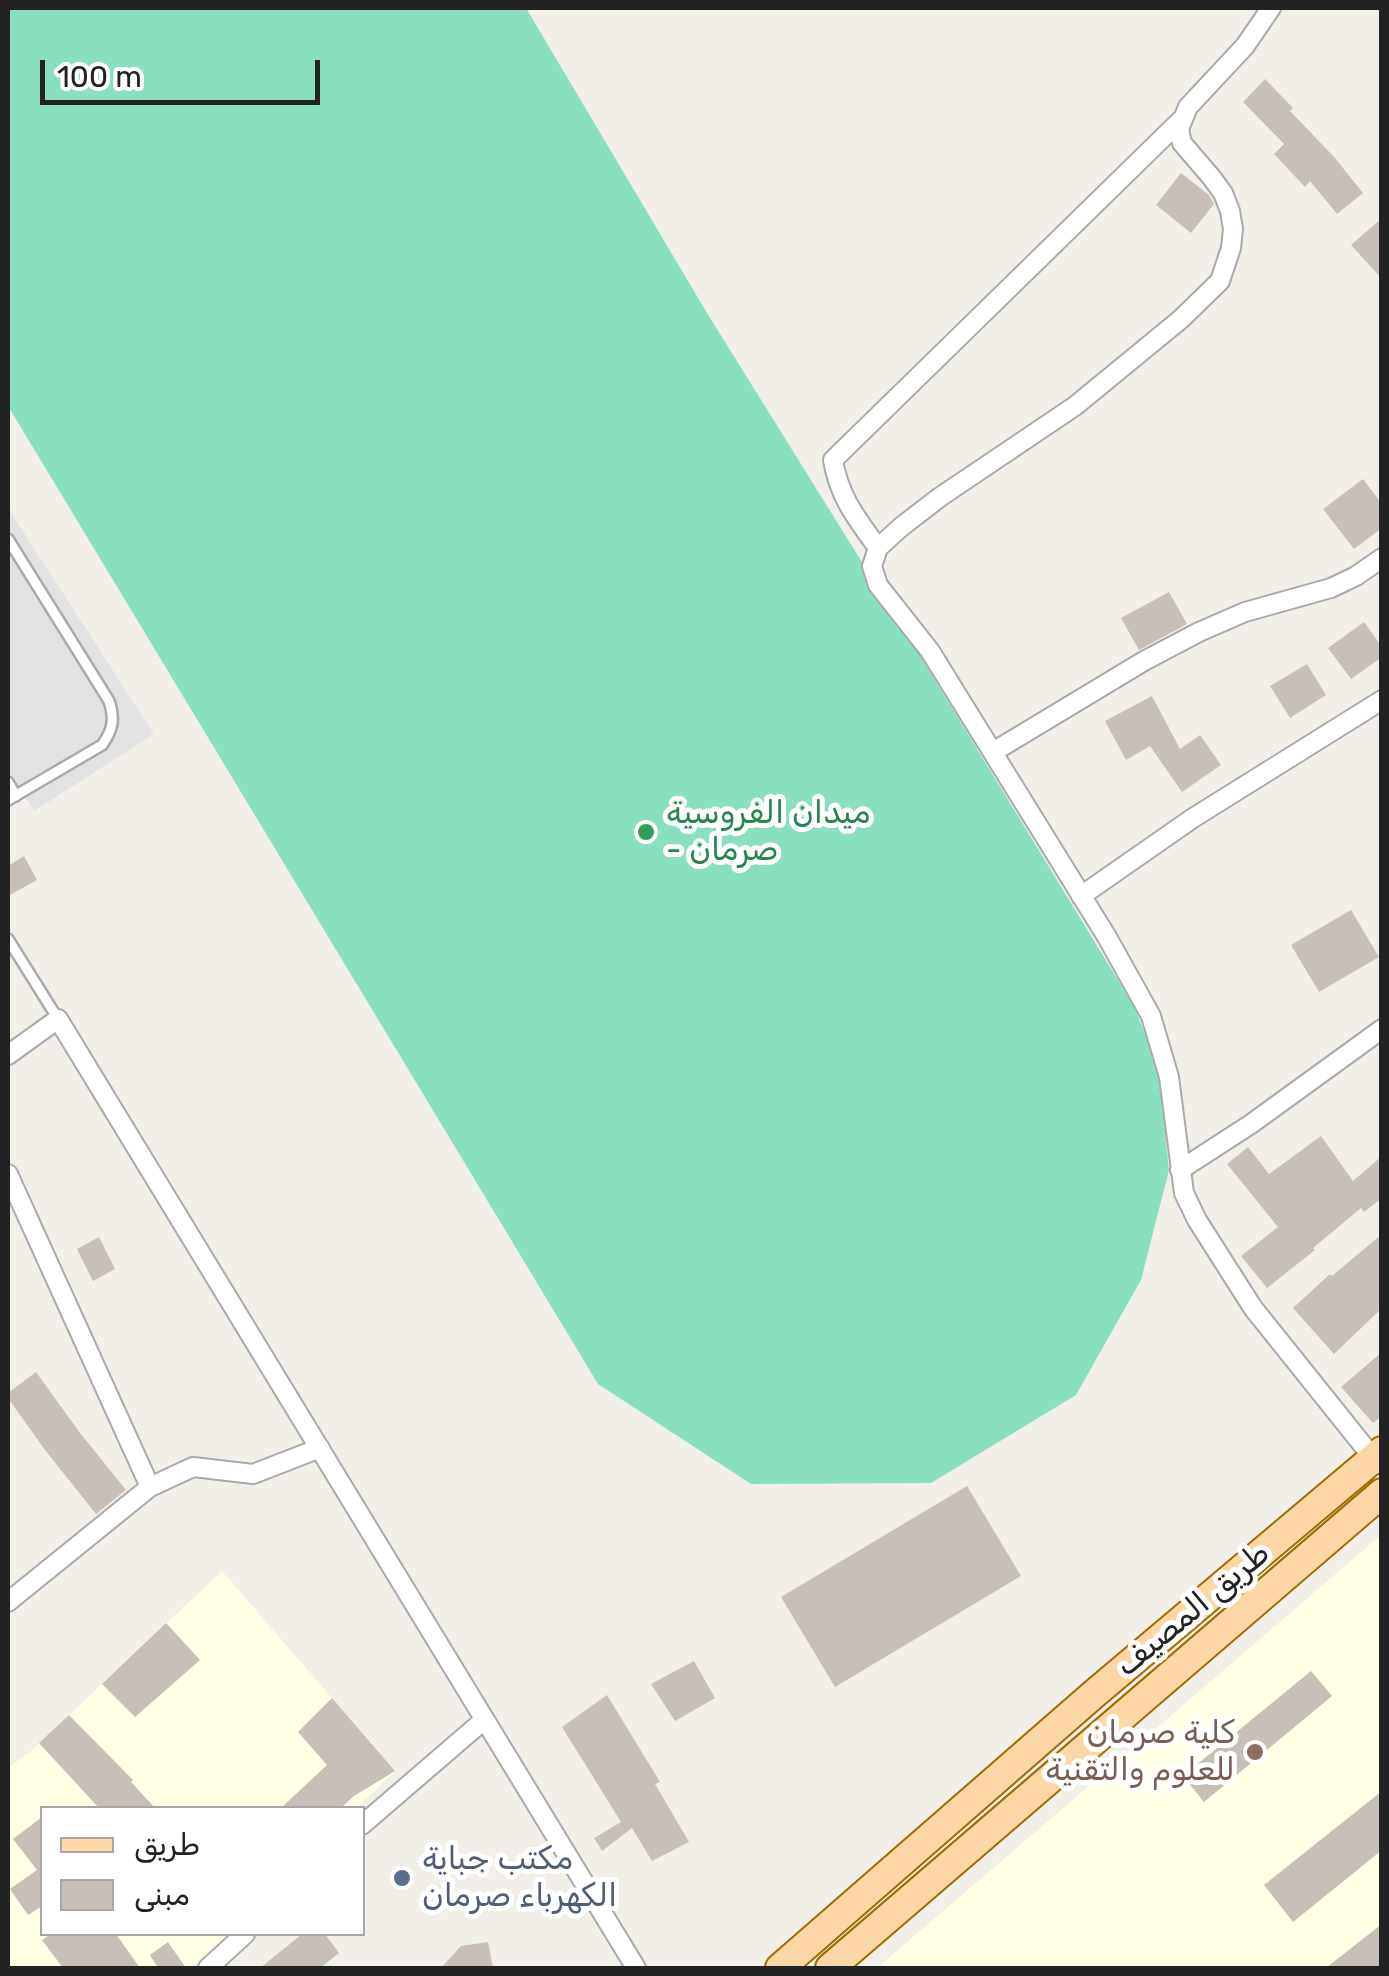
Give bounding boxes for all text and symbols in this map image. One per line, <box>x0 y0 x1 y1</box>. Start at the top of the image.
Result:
scale bar <box>45 40 325 102</box>
text: 100 m <box>57 59 142 95</box>
place label: ميدان الفروسية - صرمان <box>666 795 870 870</box>
marker: ميدان الفروسية - صرمان <box>635 821 657 843</box>
street label: طريق المصيف <box>1108 1535 1278 1685</box>
place label: كلية صرمان للعلوم والتقنية <box>1045 1715 1235 1790</box>
marker: كلية صرمان للعلوم والتقنية <box>1244 1741 1266 1763</box>
legend <box>40 1806 365 1936</box>
text: طريق <box>134 1827 200 1863</box>
place label: مكتب جباية الكهرباء صرمان <box>422 1841 617 1916</box>
marker: مكتب جباية الكهرباء صرمان <box>391 1867 413 1889</box>
text: مبنى <box>134 1877 190 1913</box>

